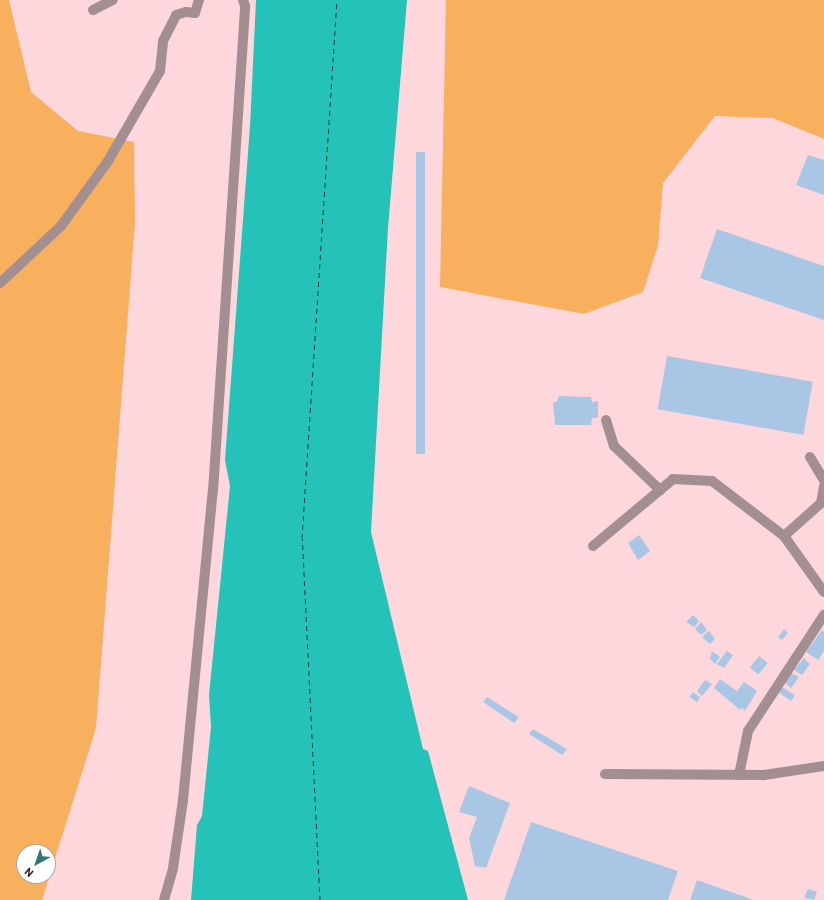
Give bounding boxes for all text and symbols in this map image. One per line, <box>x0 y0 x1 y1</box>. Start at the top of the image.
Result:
north arrow <box>16 844 56 884</box>
text: N <box>22 865 36 880</box>

